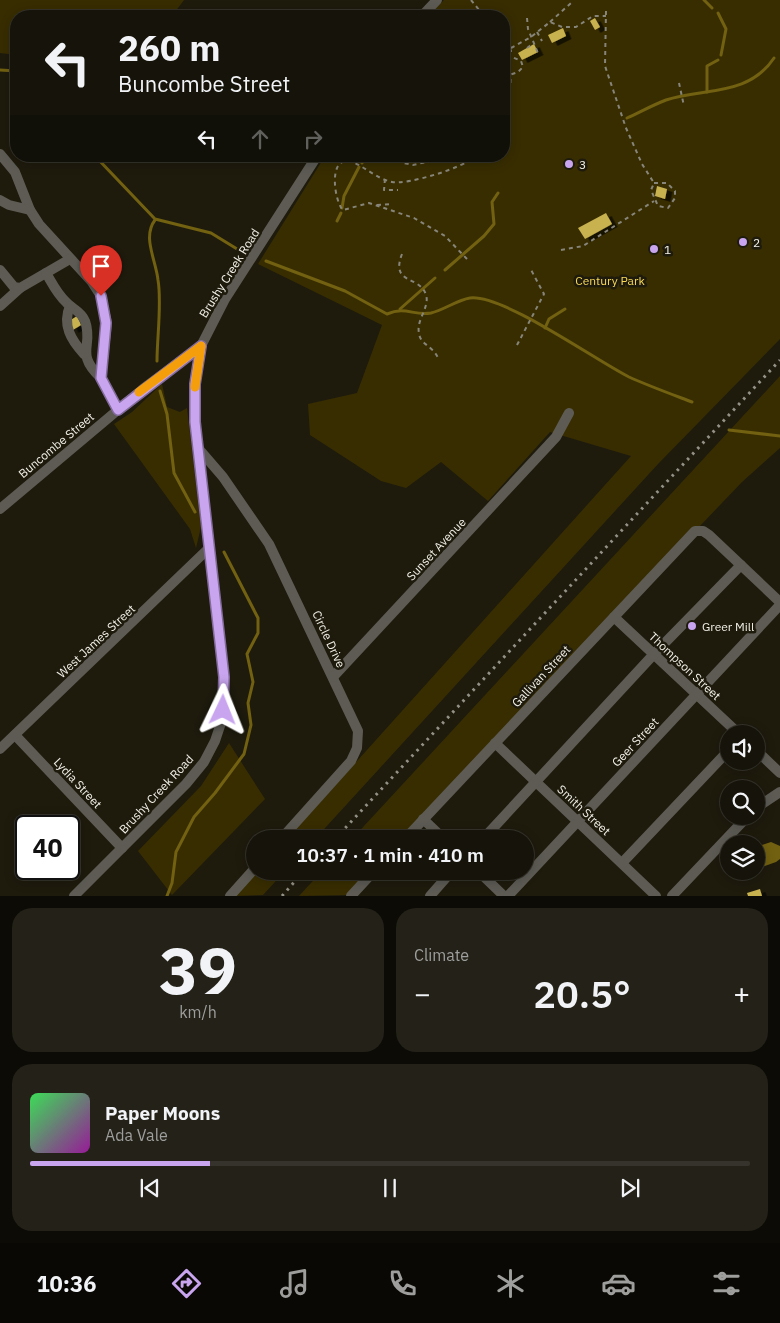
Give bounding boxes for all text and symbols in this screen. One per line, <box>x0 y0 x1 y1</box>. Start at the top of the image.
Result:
text: 260 m <box>118 25 221 71</box>
icon: left <box>35 30 100 95</box>
text: Buncombe Street <box>118 69 290 98</box>
icon: left <box>193 125 221 153</box>
icon: ahead <box>246 125 274 153</box>
icon: right <box>299 125 327 153</box>
place label: 3 <box>579 157 586 172</box>
marker: 3 <box>563 158 575 170</box>
street label: Brushy Creek Road <box>196 226 262 320</box>
place label: 2 <box>753 235 760 250</box>
marker: 2 <box>737 236 749 248</box>
place label: 1 <box>664 242 671 257</box>
marker: 1 <box>648 243 660 255</box>
pin <box>80 245 122 296</box>
icon: arrive <box>87 252 115 280</box>
park label: Century Park <box>575 273 645 288</box>
street label: Buncombe Street <box>15 409 97 481</box>
street label: Sunset Avenue <box>403 514 469 583</box>
street label: West James Street <box>54 601 138 681</box>
street label: Circle Drive <box>309 608 349 670</box>
place label: Greer Mill <box>702 619 754 634</box>
marker: Greer Mill <box>686 620 698 632</box>
street label: Thompson Street <box>646 629 724 703</box>
street label: Gallivan Street <box>509 642 573 710</box>
position arrow <box>196 683 248 735</box>
street label: Geer Street <box>608 714 662 770</box>
map controls <box>720 725 765 880</box>
button: sound <box>720 725 765 770</box>
street label: Brushy Creek Road <box>116 752 196 836</box>
street label: Lydia Street <box>51 755 105 811</box>
button: search <box>720 780 765 825</box>
street label: Smith Street <box>554 782 614 838</box>
speed limit sign: 40 <box>15 815 80 880</box>
button: layers <box>720 835 765 880</box>
text: 10:37 · 1 min · 410 m <box>296 843 484 867</box>
text: 39 <box>159 927 237 1012</box>
text: Climate <box>414 945 469 965</box>
text: 20.5° <box>533 969 631 1018</box>
text: − <box>414 975 431 1012</box>
text: + <box>733 975 750 1012</box>
text: km/h <box>179 1002 217 1022</box>
text: Paper Moons <box>105 1101 220 1125</box>
text: Ada Vale <box>105 1125 168 1145</box>
icon: previous <box>136 1174 164 1202</box>
icon: pause <box>376 1174 404 1202</box>
icon: next <box>616 1174 644 1202</box>
icon: directions <box>169 1266 204 1301</box>
icon: music <box>277 1266 312 1301</box>
icon: phone <box>385 1266 420 1301</box>
icon: climate <box>493 1266 528 1301</box>
icon: car <box>601 1266 636 1301</box>
icon: filters <box>709 1266 744 1301</box>
text: 10:36 <box>36 1269 96 1298</box>

